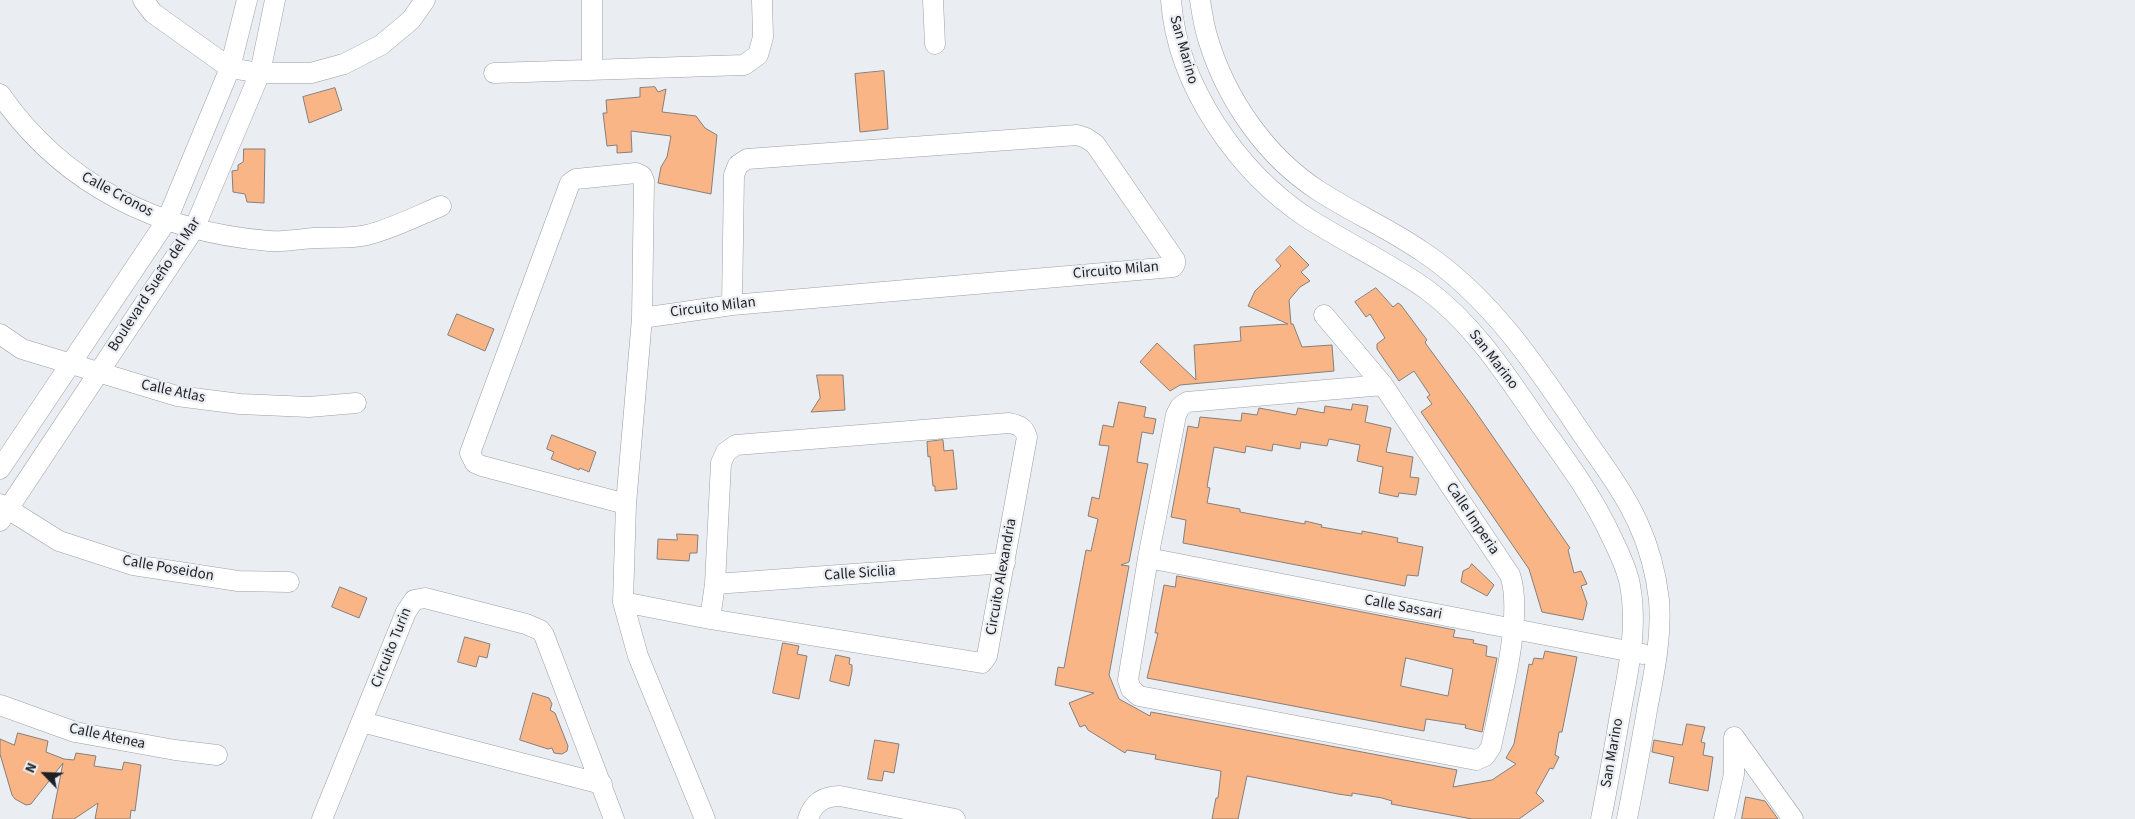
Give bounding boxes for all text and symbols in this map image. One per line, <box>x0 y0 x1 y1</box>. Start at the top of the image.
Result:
street label: San Marino <box>1165 14 1201 86</box>
street label: Calle Cronos <box>78 169 156 221</box>
street label: Boulevard Sueño del Mar <box>105 215 205 355</box>
street label: Circuito Milan <box>1072 258 1160 284</box>
street label: Circuito Milan <box>669 294 757 322</box>
street label: San Marino <box>1464 327 1522 393</box>
street label: Calle Atlas <box>139 376 207 408</box>
street label: Calle Imperia <box>1441 480 1503 558</box>
street label: Circuito Alexandria <box>983 517 1021 637</box>
street label: Calle Poseidon <box>121 552 215 586</box>
street label: Calle Sicilia <box>824 563 896 585</box>
street label: Calle Sassari <box>1363 592 1443 624</box>
street label: Circuito Turin <box>368 605 416 691</box>
street label: San Marino <box>1598 717 1628 789</box>
street label: Calle Atenea <box>67 720 147 754</box>
north arrow <box>20 749 70 799</box>
text: N <box>20 760 42 776</box>

